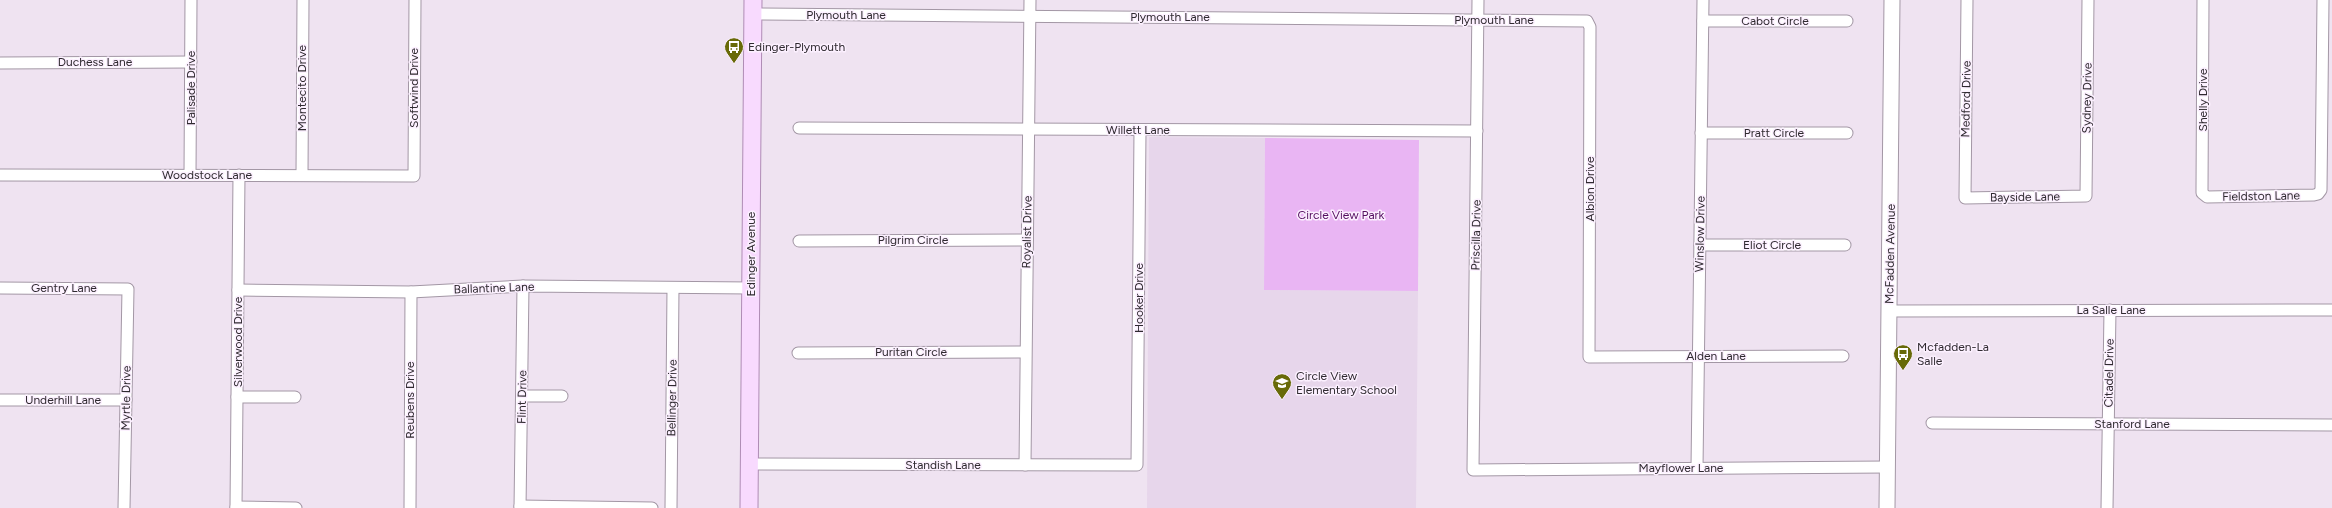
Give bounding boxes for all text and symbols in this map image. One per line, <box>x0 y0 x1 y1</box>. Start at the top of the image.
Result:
street label: Plymouth Lane <box>806 8 886 22</box>
street label: Plymouth Lane <box>1130 10 1210 24</box>
street label: Plymouth Lane <box>1454 13 1534 27</box>
street label: Cabot Circle <box>1741 14 1809 28</box>
bus stop icon: Edinger-Plymouth <box>723 36 745 64</box>
place label: Edinger-Plymouth <box>748 40 846 54</box>
street label: Montecito Drive <box>295 44 309 131</box>
street label: Softwind Drive <box>407 48 421 128</box>
street label: Palisade Drive <box>184 50 198 125</box>
street label: Duchess Lane <box>58 55 133 69</box>
street label: Medford Drive <box>1958 60 1974 138</box>
street label: Sydney Drive <box>2079 62 2095 133</box>
street label: Shelly Drive <box>2196 68 2210 131</box>
street label: Willett Lane <box>1106 123 1170 137</box>
street label: Pratt Circle <box>1744 126 1805 140</box>
street label: Albion Drive <box>1583 156 1597 221</box>
street label: Woodstock Lane <box>162 168 252 182</box>
street label: Fieldston Lane <box>2222 188 2300 204</box>
street label: Bayside Lane <box>1990 189 2061 205</box>
street label: Royalist Drive <box>1019 195 1035 269</box>
street label: Winslow Drive <box>1692 195 1708 272</box>
street label: Priscilla Drive <box>1468 199 1484 270</box>
street label: McFadden Avenue <box>1882 203 1898 304</box>
park label: Circle View Park <box>1298 208 1385 222</box>
street label: Edinger Avenue <box>744 211 758 296</box>
street label: Pilgrim Circle <box>878 233 949 247</box>
street label: Eliot Circle <box>1743 238 1802 252</box>
street label: Hooker Drive <box>1132 263 1146 333</box>
street label: Ballantine Lane <box>453 280 535 296</box>
street label: Gentry Lane <box>31 281 97 295</box>
street label: Silverwood Drive <box>231 296 245 387</box>
street label: La Salle Lane <box>2076 303 2146 317</box>
street label: Citadel Drive <box>2101 338 2117 408</box>
place label: Mcfadden-La Salle <box>1917 340 1989 368</box>
bus stop icon: Mcfadden-La Salle <box>1892 343 1914 371</box>
street label: Puritan Circle <box>875 345 947 359</box>
street label: Alden Lane <box>1686 349 1746 363</box>
street label: Bellinger Drive <box>664 359 680 437</box>
street label: Reubens Drive <box>403 361 417 439</box>
street label: Myrtle Drive <box>118 365 134 431</box>
street label: Flint Drive <box>515 369 529 424</box>
place label: Circle View Elementary School <box>1296 369 1397 397</box>
school or university icon: Circle View Elementary School <box>1271 372 1293 400</box>
street label: Underhill Lane <box>25 393 102 407</box>
street label: Stanford Lane <box>2094 417 2170 431</box>
street label: Standish Lane <box>905 458 981 472</box>
street label: Mayflower Lane <box>1639 461 1724 475</box>

